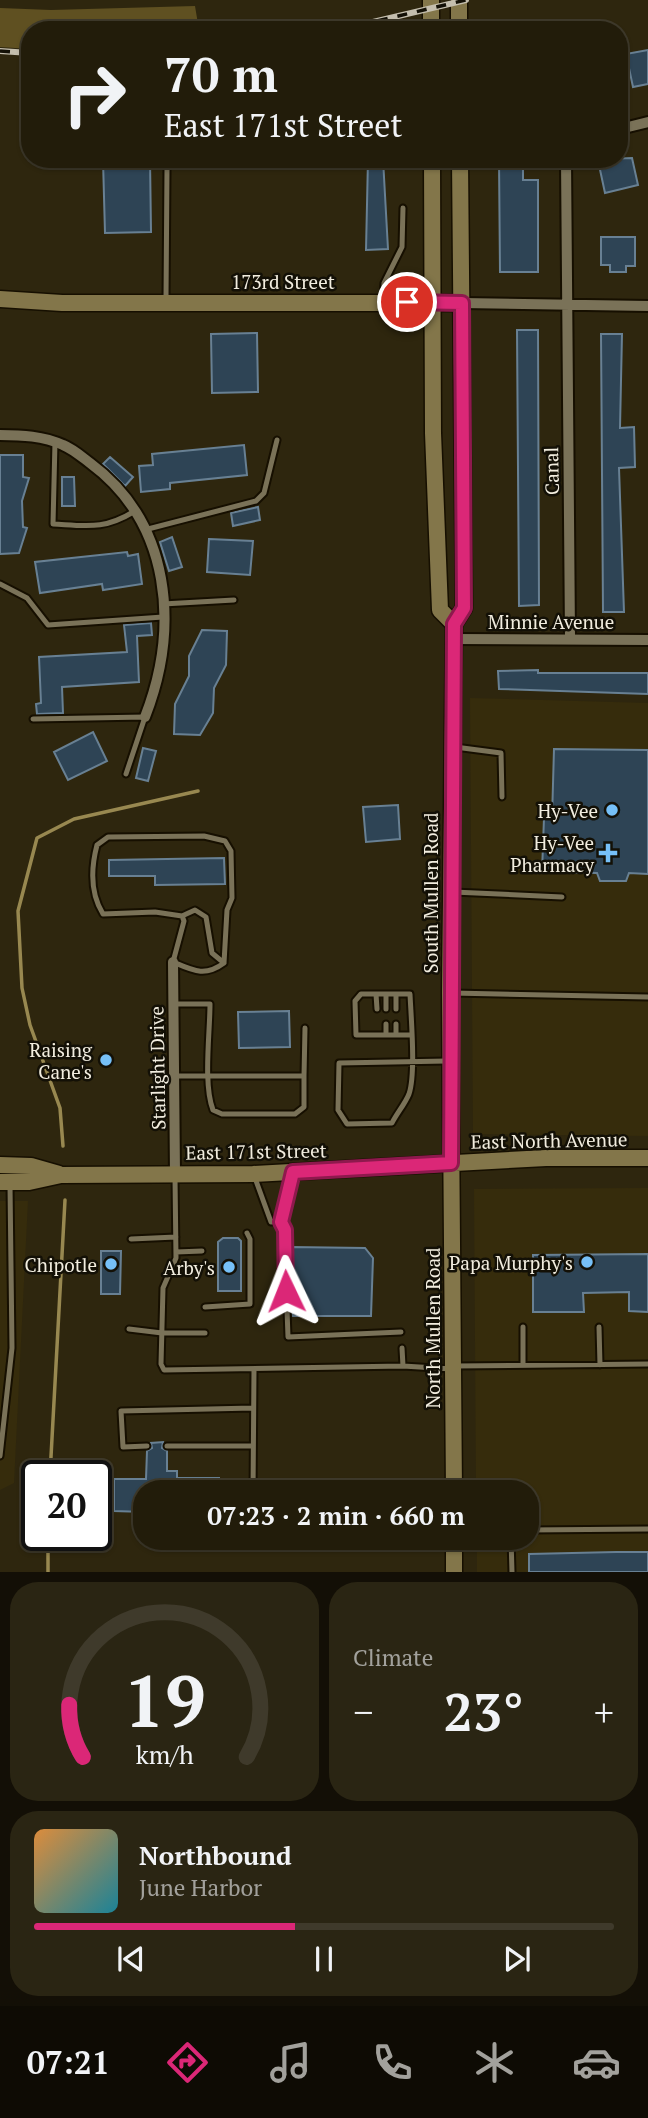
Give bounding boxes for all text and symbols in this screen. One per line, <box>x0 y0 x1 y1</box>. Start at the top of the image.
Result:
text: 70 m <box>164 41 278 106</box>
icon: right <box>49 49 140 140</box>
text: East 171st Street <box>164 104 402 146</box>
street label: 173rd Street <box>231 269 335 294</box>
pin <box>377 272 437 332</box>
icon: arrive <box>388 283 426 321</box>
street label: Canal <box>538 447 564 495</box>
street label: Minnie Avenue <box>488 609 614 634</box>
place label: Hy-Vee <box>538 798 598 823</box>
marker: Hy-Vee <box>604 802 620 818</box>
street label: South Mullen Road <box>418 812 443 974</box>
place label: Hy-Vee Pharmacy <box>510 830 594 877</box>
marker: Hy-Vee Pharmacy <box>600 845 616 861</box>
street label: Starlight Drive <box>143 1006 171 1130</box>
place label: Raising Cane's <box>29 1037 93 1084</box>
marker: Raising Cane's <box>98 1052 114 1068</box>
street label: East North Avenue <box>470 1126 628 1154</box>
street label: East 171st Street <box>185 1137 327 1165</box>
street label: North Mullen Road <box>420 1247 445 1409</box>
place label: Papa Murphy's <box>449 1250 573 1275</box>
place label: Chipotle <box>25 1252 97 1277</box>
position arrow <box>249 1254 323 1328</box>
marker: Papa Murphy's <box>579 1254 595 1270</box>
place label: Arby's <box>163 1255 215 1280</box>
marker: Chipotle <box>103 1256 119 1272</box>
marker: Arby's <box>221 1259 237 1275</box>
speed limit sign: 20 <box>21 1460 112 1551</box>
text: 07:23 · 2 min · 660 m <box>207 1498 465 1532</box>
text: Climate <box>353 1642 433 1673</box>
text: 19 <box>123 1652 206 1749</box>
text: 23° <box>443 1677 524 1746</box>
text: − <box>353 1687 373 1737</box>
text: + <box>594 1687 614 1737</box>
text: km/h <box>136 1738 194 1771</box>
text: Northbound <box>139 1838 292 1872</box>
text: June Harbor <box>139 1872 262 1903</box>
icon: previous <box>112 1940 150 1978</box>
icon: pause <box>305 1940 343 1978</box>
icon: next <box>498 1940 536 1978</box>
icon: directions <box>163 2038 212 2087</box>
icon: music <box>266 2038 315 2087</box>
icon: phone <box>368 2038 417 2087</box>
icon: climate <box>470 2038 519 2087</box>
icon: car <box>572 2038 621 2087</box>
text: 07:21 <box>27 2041 110 2083</box>

